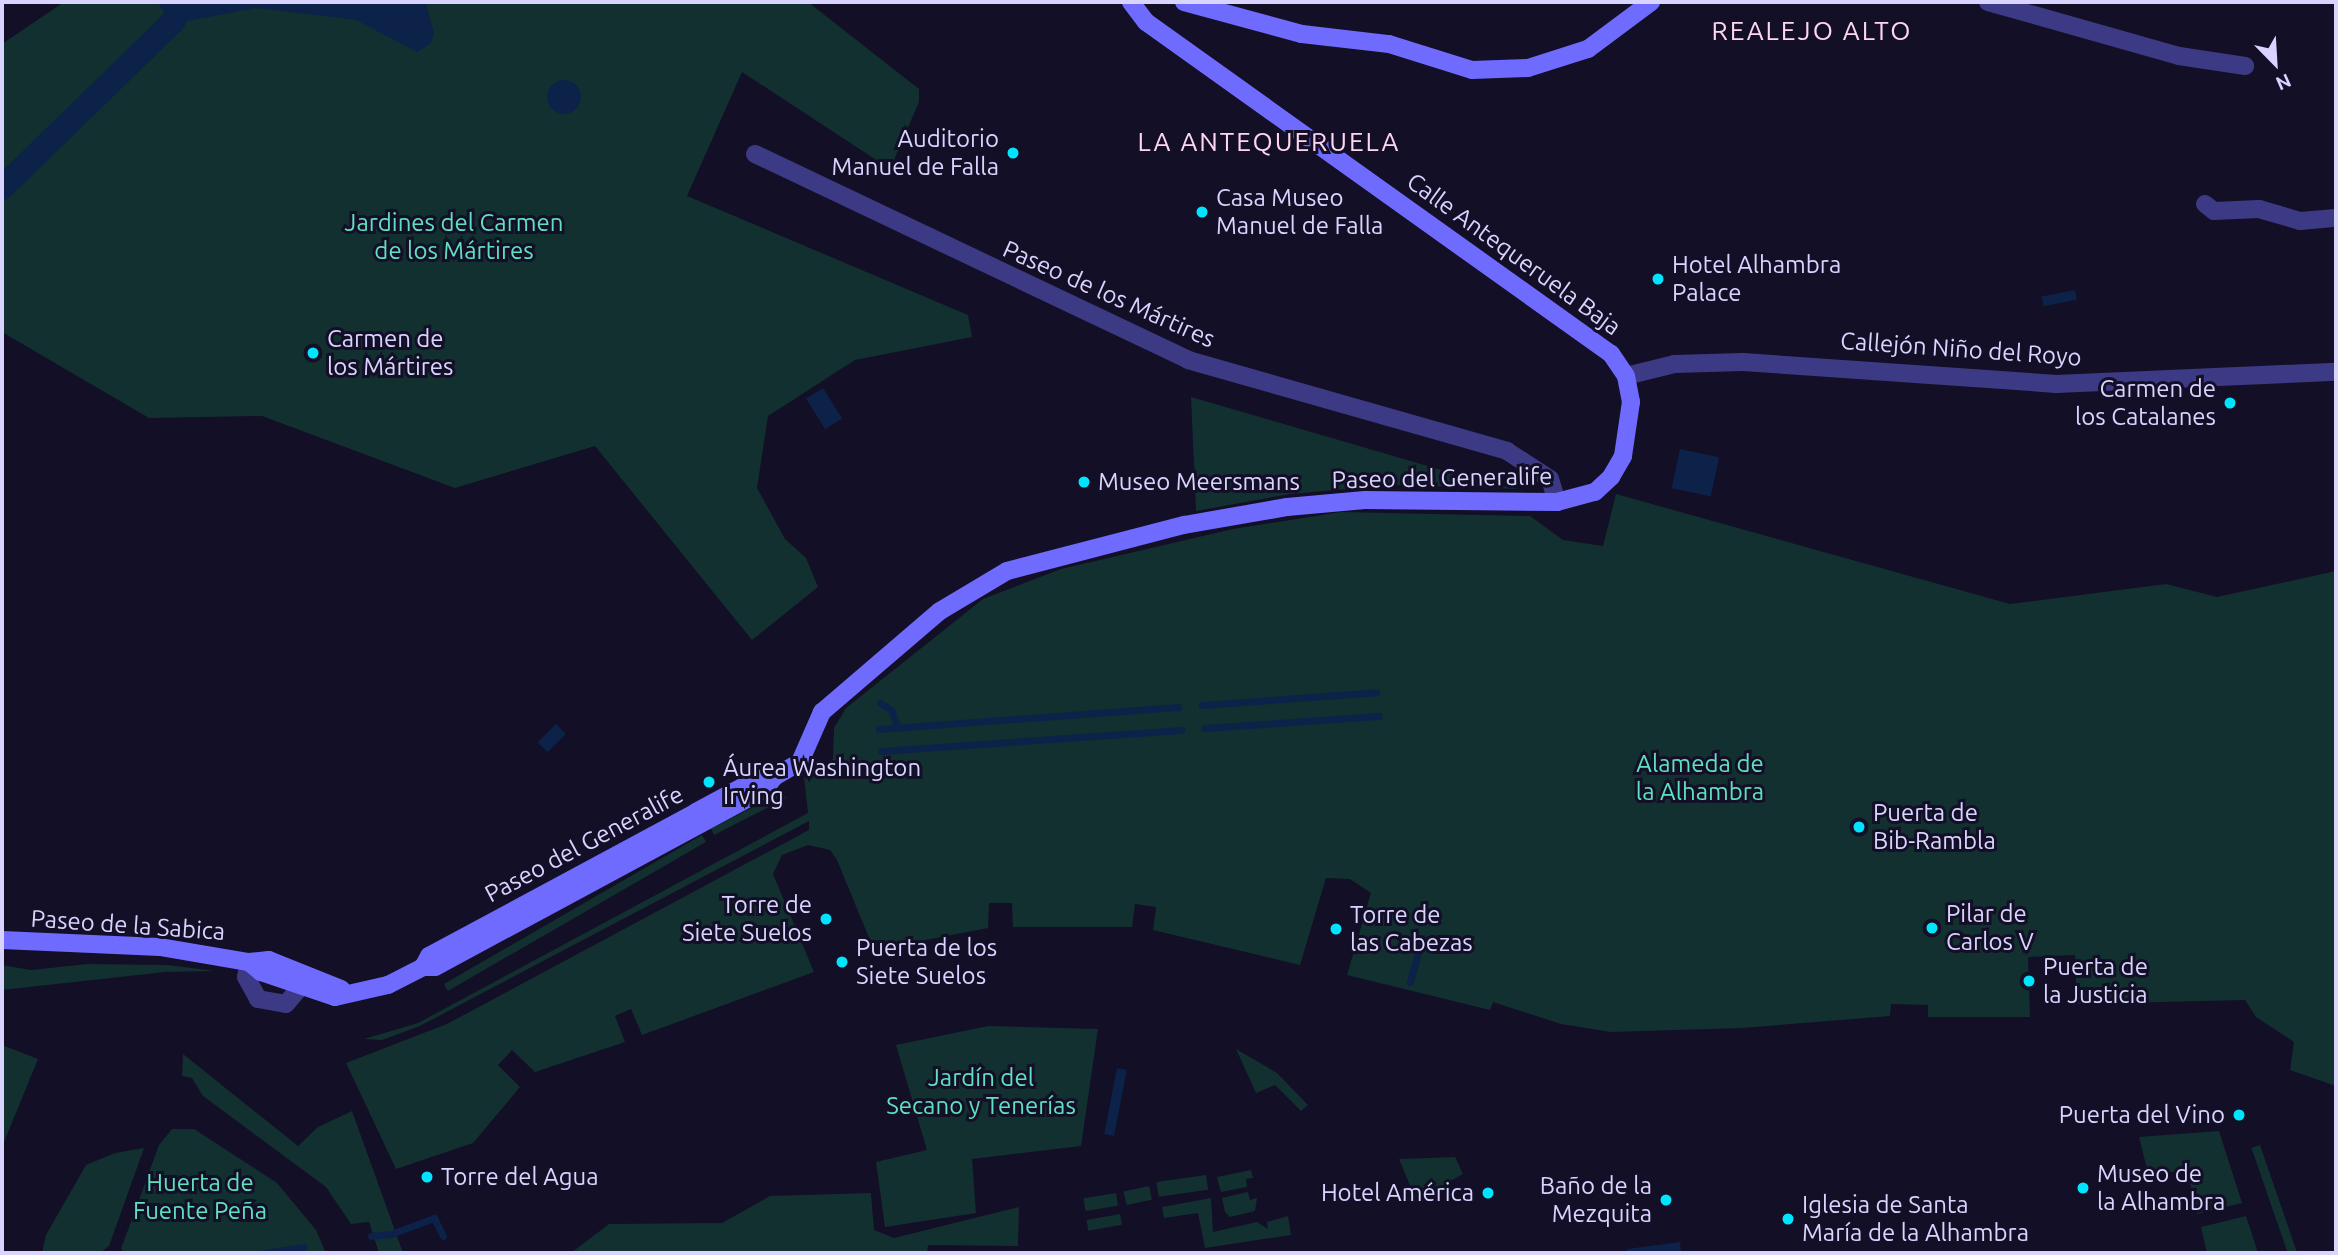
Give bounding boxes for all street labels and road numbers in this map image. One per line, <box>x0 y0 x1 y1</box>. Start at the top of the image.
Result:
street label: Calle Antequeruela Baja <box>1401 167 1627 341</box>
street label: Paseo de los Mártires <box>999 234 1219 354</box>
street label: Callejón Niño del Royo <box>1839 326 2083 372</box>
street label: Paseo del Generalife <box>1331 462 1553 494</box>
street label: Paseo del Generalife <box>480 779 688 909</box>
street label: Paseo de la Sabica <box>30 904 226 946</box>

